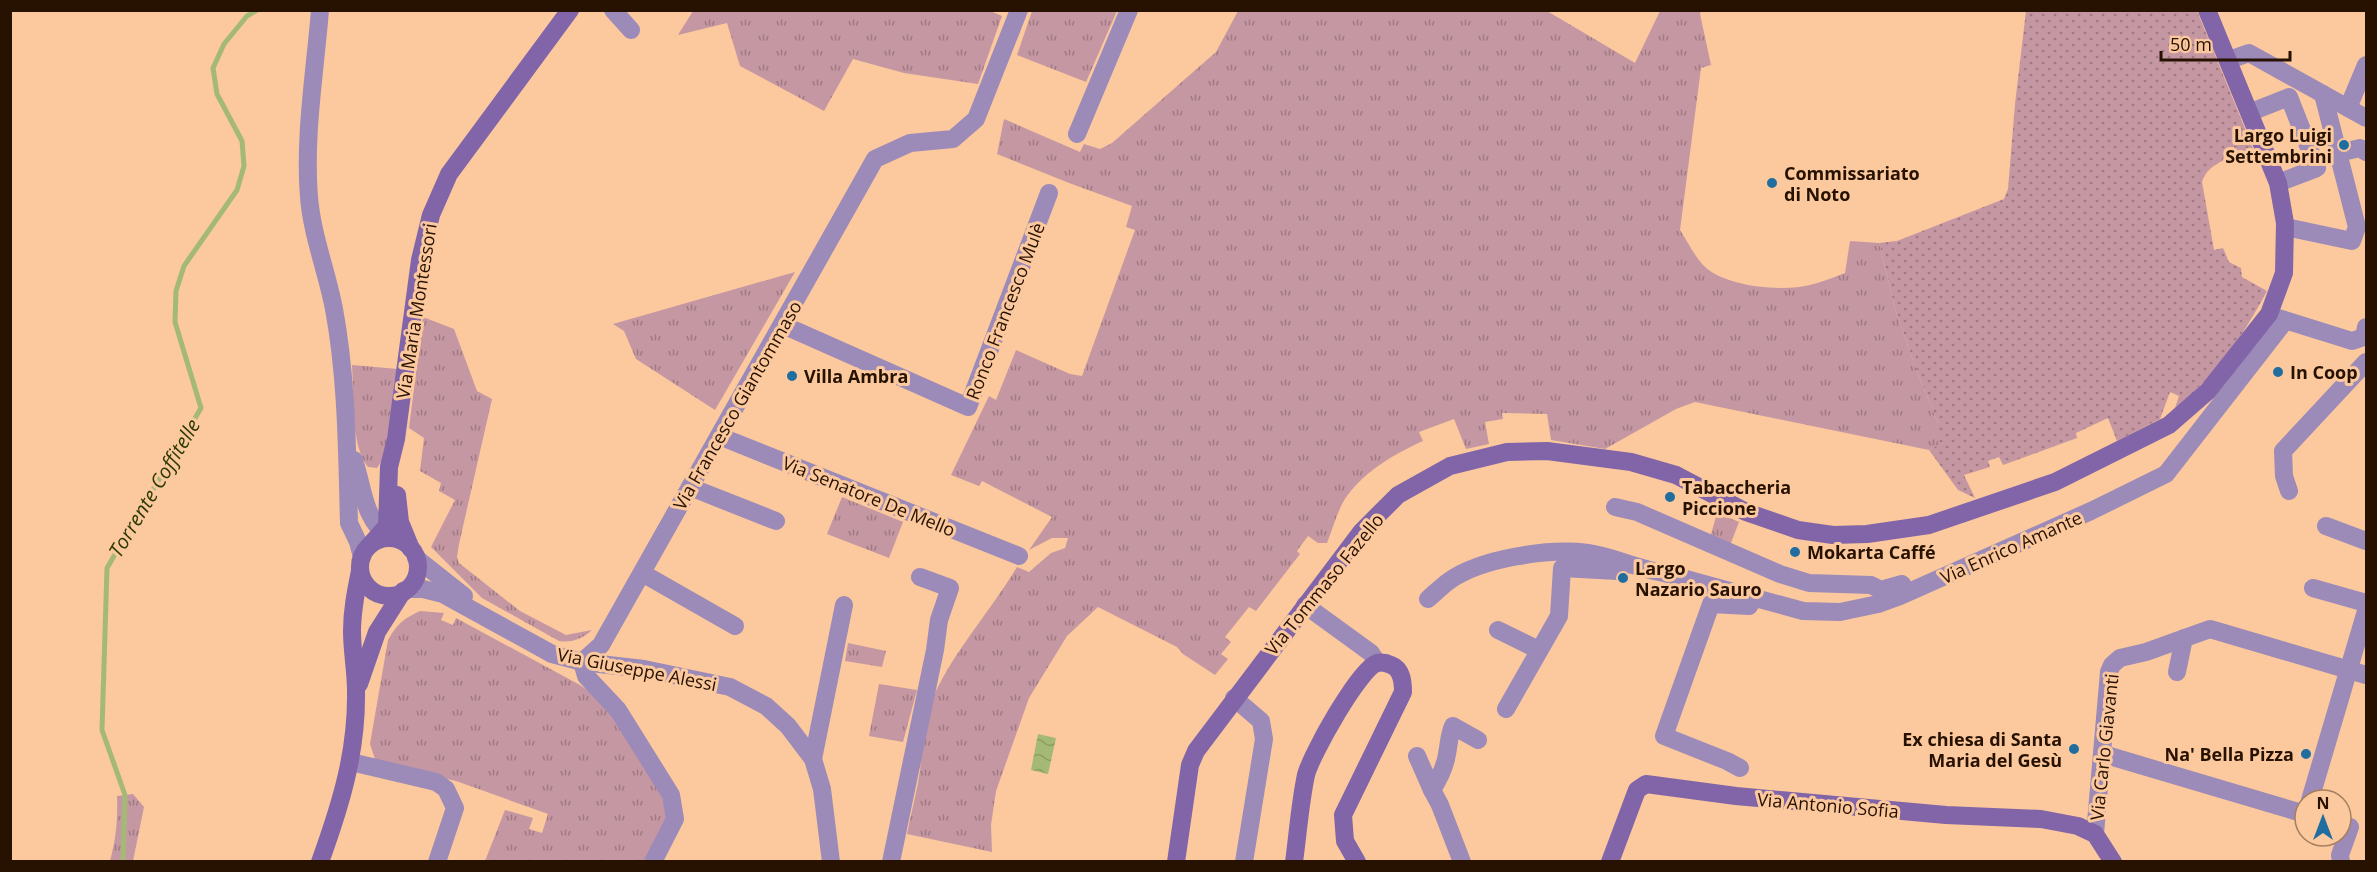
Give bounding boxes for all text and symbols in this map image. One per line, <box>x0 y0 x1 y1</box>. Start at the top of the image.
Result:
scale bar <box>2161 24 2290 62</box>
text: 50 m <box>2170 32 2212 56</box>
place label: Largo Luigi Settembrini <box>2225 123 2332 168</box>
marker: Largo Luigi Settembrini <box>2337 138 2351 152</box>
place label: Commissariato di Noto <box>1784 161 1920 206</box>
marker: Commissariato di Noto <box>1765 176 1779 190</box>
street label: Ronco Francesco Mulè <box>960 219 1050 403</box>
street label: Via Maria Montessori <box>390 222 442 400</box>
street label: Via Francesco Giantommaso <box>667 296 807 514</box>
place label: In Coop <box>2290 360 2358 384</box>
place label: Villa Ambra <box>804 364 908 388</box>
marker: In Coop <box>2271 365 2285 379</box>
marker: Villa Ambra <box>785 369 799 383</box>
water label: Torrente Coffitelle <box>102 414 206 562</box>
street label: Via Senatore De Mello <box>779 450 959 542</box>
place label: Tabaccheria Piccione <box>1682 475 1791 520</box>
marker: Tabaccheria Piccione <box>1663 490 1677 504</box>
street label: Via Enrico Amante <box>1936 505 2086 589</box>
street label: Via Tommaso Fazello <box>1259 508 1389 660</box>
place label: Mokarta Caffé <box>1807 540 1936 564</box>
marker: Mokarta Caffé <box>1788 545 1802 559</box>
place label: Largo Nazario Sauro <box>1635 556 1762 601</box>
marker: Largo Nazario Sauro <box>1616 571 1630 585</box>
street label: Via Giuseppe Alessi <box>555 642 719 696</box>
street label: Via Carlo Giavanti <box>2084 672 2124 822</box>
place label: Ex chiesa di Santa Maria del Gesù <box>1902 727 2062 772</box>
marker: Ex chiesa di Santa Maria del Gesù <box>2067 742 2081 756</box>
place label: Na' Bella Pizza <box>2165 742 2294 766</box>
marker: Na' Bella Pizza <box>2299 747 2313 761</box>
street label: Via Antonio Sofia <box>1756 787 1900 823</box>
north arrow <box>2293 788 2353 848</box>
text: N <box>2316 792 2330 814</box>

